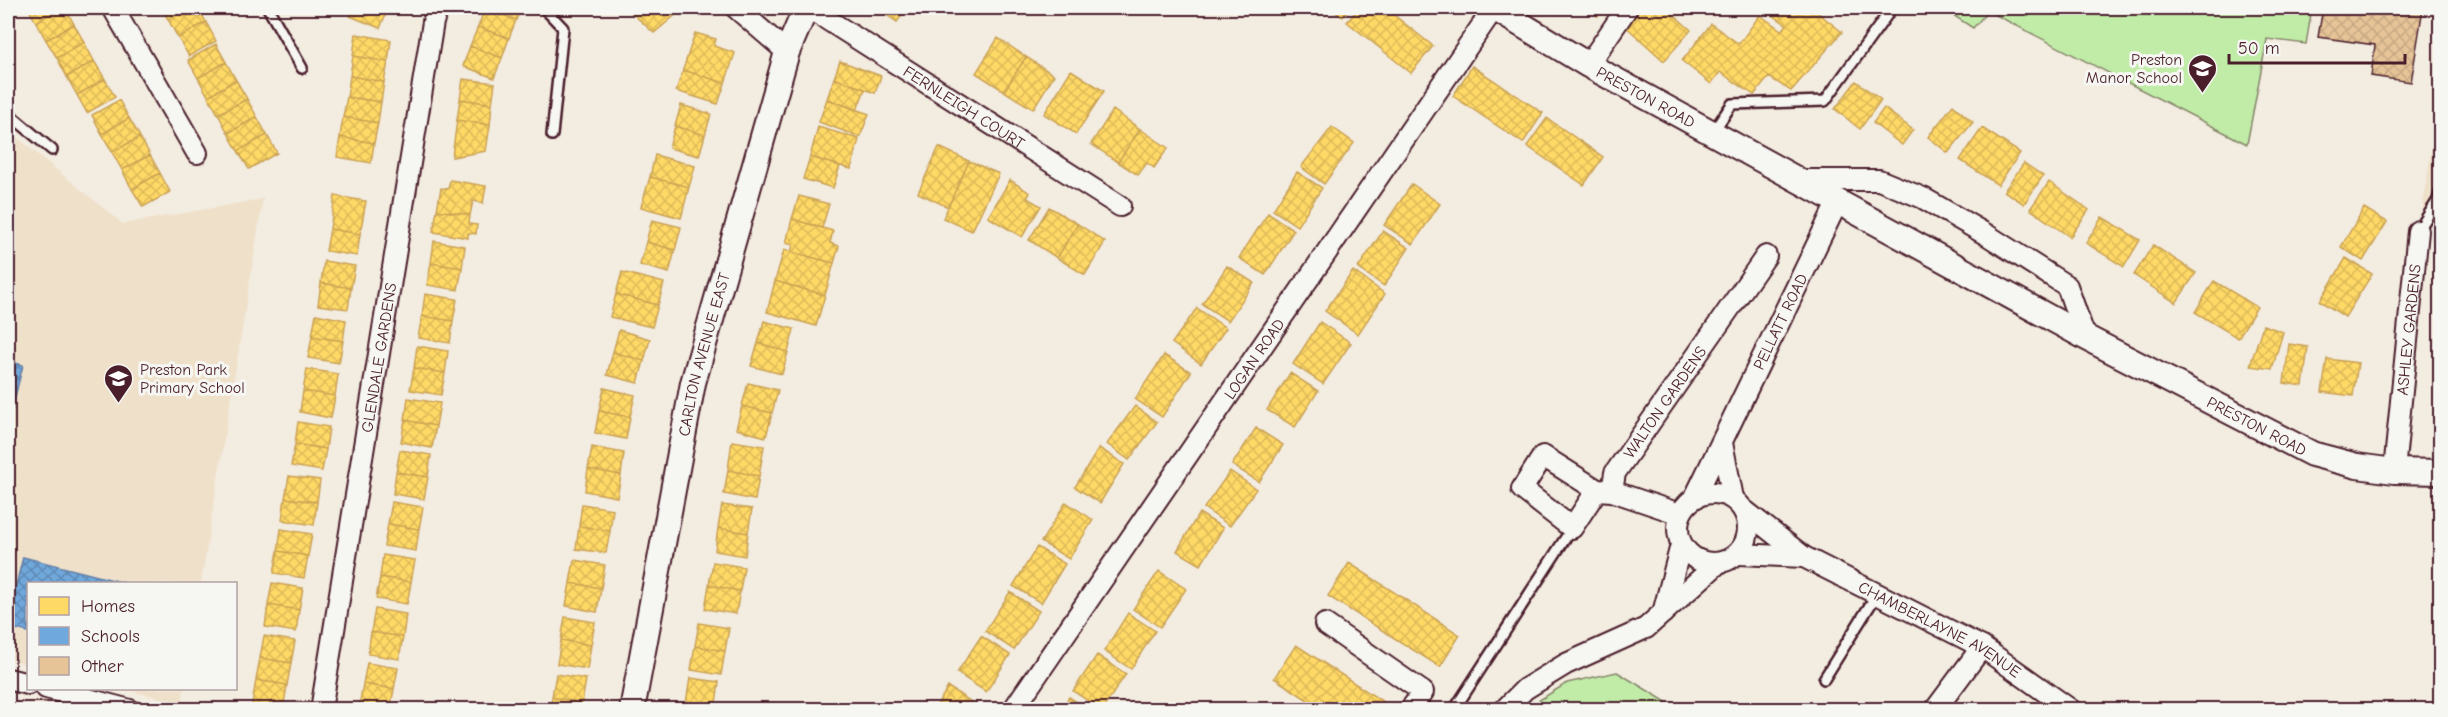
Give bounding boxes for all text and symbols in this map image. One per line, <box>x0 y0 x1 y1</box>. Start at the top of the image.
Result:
scale bar <box>2229 27 2404 65</box>
text: 50 m <box>2238 38 2280 59</box>
place label: Preston Manor School <box>2086 51 2182 87</box>
school or university icon: Preston Manor School <box>2187 52 2219 94</box>
street label: FERNLEIGH COURT <box>900 62 1028 153</box>
street label: PRESTON ROAD <box>1593 63 1698 132</box>
street label: ASHLEY GARDENS <box>2394 263 2425 396</box>
street label: CARLTON AVENUE EAST <box>675 270 734 438</box>
street label: PELLATT ROAD <box>1750 271 1812 373</box>
street label: GLENDALE GARDENS <box>358 281 400 434</box>
street label: LOGAN ROAD <box>1221 315 1289 403</box>
street label: WALTON GARDENS <box>1620 343 1711 462</box>
place label: Preston Park Primary School <box>140 361 245 397</box>
school or university icon: Preston Park Primary School <box>103 362 135 404</box>
street label: PRESTON ROAD <box>2204 393 2310 460</box>
street label: CHAMBERLAYNE AVENUE <box>1855 578 2024 682</box>
legend <box>27 582 237 690</box>
text: Homes <box>81 596 135 617</box>
text: Schools <box>81 626 140 647</box>
text: Other <box>81 656 124 677</box>

